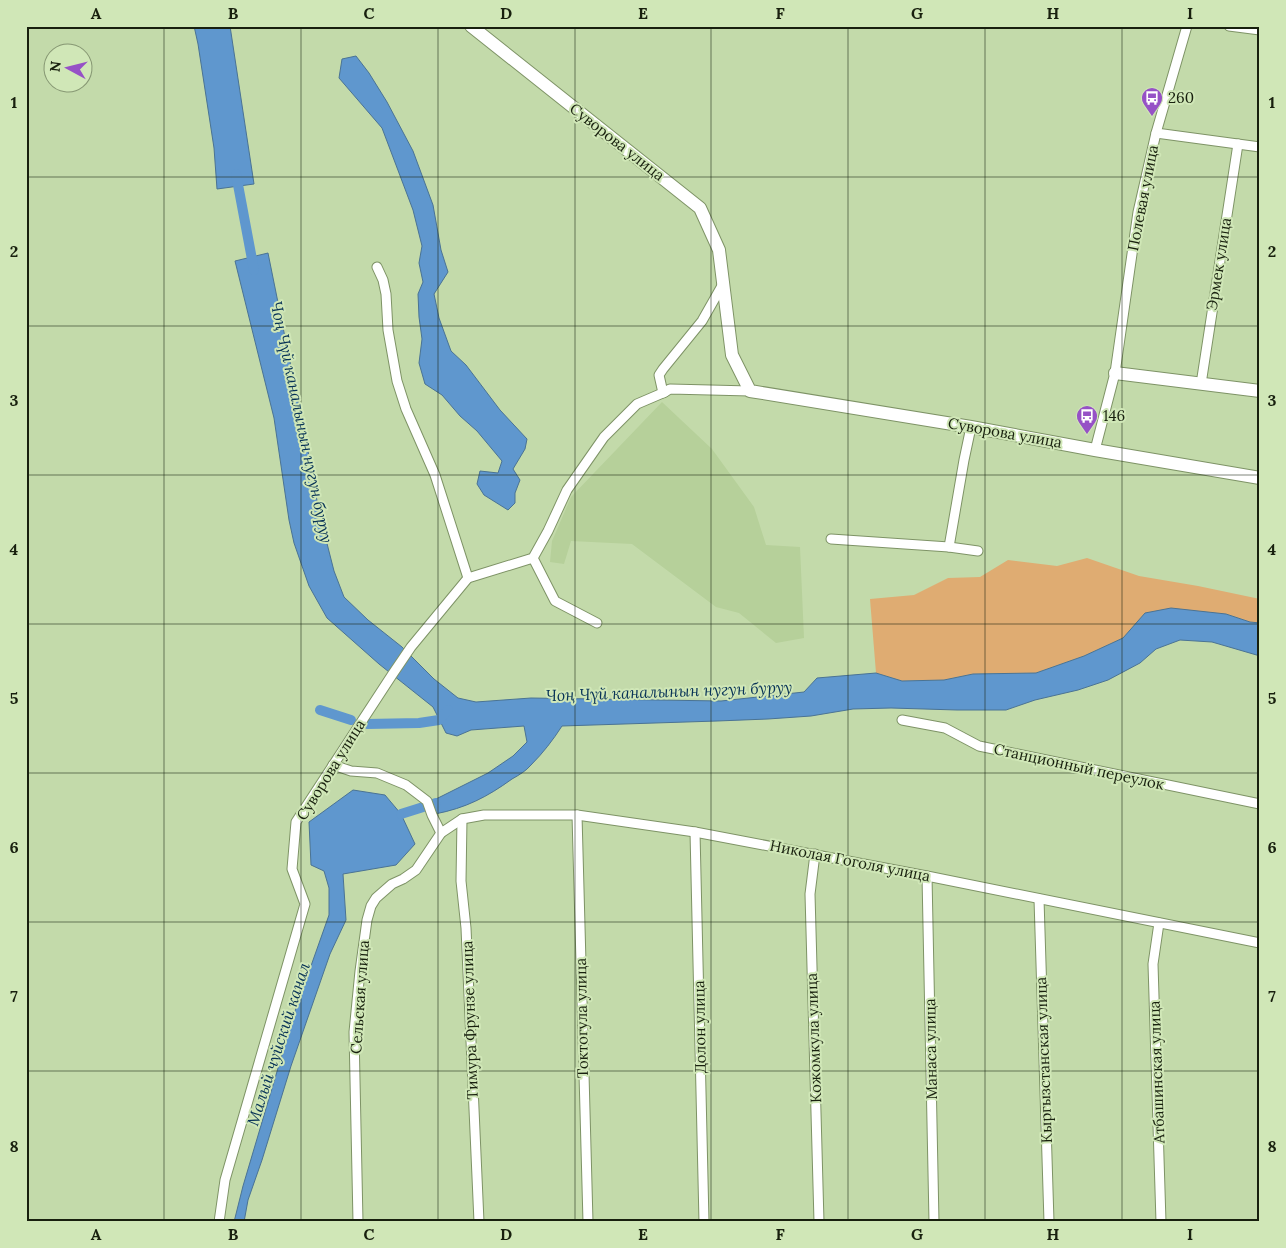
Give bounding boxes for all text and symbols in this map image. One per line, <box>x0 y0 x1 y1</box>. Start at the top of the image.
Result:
text: A <box>91 3 102 23</box>
text: B <box>228 3 239 23</box>
text: C <box>363 3 375 23</box>
text: D <box>500 3 512 23</box>
text: E <box>638 3 648 23</box>
text: F <box>775 3 785 23</box>
text: G <box>911 3 923 23</box>
text: H <box>1047 3 1060 23</box>
text: I <box>1187 3 1193 23</box>
north arrow <box>42 42 92 92</box>
text: N <box>46 60 65 73</box>
bus stop icon: 260 <box>1140 86 1164 117</box>
place label: 260 <box>1168 88 1194 107</box>
text: 1 <box>11 92 17 112</box>
text: 1 <box>1269 92 1275 112</box>
street label: Суворова улица <box>566 99 669 185</box>
street label: Полевая улица <box>1123 143 1162 253</box>
street label: Эрмек улица <box>1202 216 1235 312</box>
text: 2 <box>10 241 18 261</box>
text: 2 <box>1268 241 1276 261</box>
water label: Чоң Чүй каналынын нугун буруу <box>267 299 337 545</box>
text: 3 <box>10 390 19 410</box>
text: 3 <box>1268 390 1277 410</box>
bus stop icon: 146 <box>1075 404 1099 435</box>
place label: 146 <box>1103 406 1125 425</box>
street label: Суворова улица <box>947 413 1064 452</box>
text: 4 <box>10 539 19 559</box>
text: 4 <box>1268 539 1277 559</box>
water label: Чоң Чүй каналынын нугун буруу <box>545 677 793 705</box>
text: 5 <box>10 688 19 708</box>
text: 5 <box>1268 688 1277 708</box>
street label: Суворова улица <box>292 716 369 824</box>
street label: Станционный переулок <box>992 739 1166 794</box>
street label: Николая Гоголя улица <box>768 836 932 885</box>
text: 6 <box>9 837 19 857</box>
text: 6 <box>1267 837 1277 857</box>
street label: Сельская улица <box>346 939 373 1055</box>
street label: Тимура Фрунзе улица <box>457 940 482 1100</box>
street label: Токтогула улица <box>571 958 592 1078</box>
water label: Малый чуйский канал <box>242 959 314 1128</box>
street label: Кожомкула улица <box>802 972 825 1103</box>
street label: Кыргызстанская улица <box>1031 976 1056 1144</box>
street label: Долон улица <box>689 980 710 1074</box>
text: 7 <box>10 986 18 1006</box>
text: 7 <box>1268 986 1276 1006</box>
street label: Манаса улица <box>920 998 941 1100</box>
street label: Атбашинская улица <box>1145 1000 1169 1145</box>
text: 8 <box>9 1136 19 1156</box>
text: 8 <box>1267 1136 1277 1156</box>
text: A <box>91 1224 102 1244</box>
text: B <box>228 1224 239 1244</box>
text: C <box>363 1224 375 1244</box>
text: D <box>500 1224 512 1244</box>
text: E <box>638 1224 648 1244</box>
text: F <box>775 1224 785 1244</box>
text: G <box>911 1224 923 1244</box>
text: H <box>1047 1224 1060 1244</box>
text: I <box>1187 1224 1193 1244</box>

